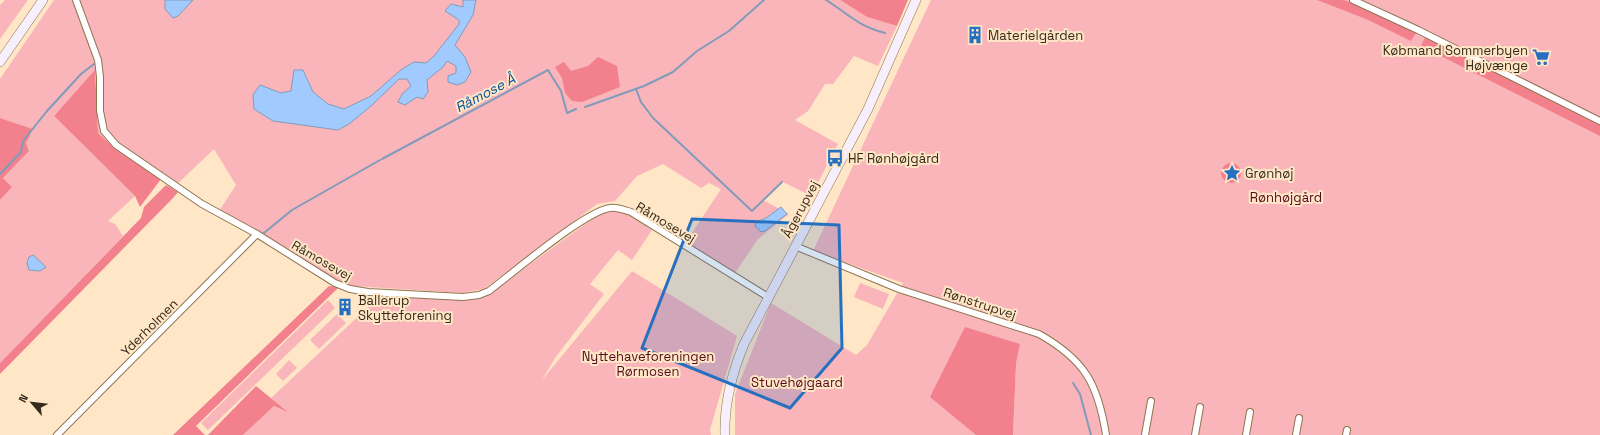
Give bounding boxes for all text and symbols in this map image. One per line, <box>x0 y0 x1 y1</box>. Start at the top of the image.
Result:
building icon: Materielgården <box>965 25 985 45</box>
place label: Materielgården <box>988 27 1083 44</box>
place label: Købmand Sommerbyen Højvænge <box>1383 42 1528 74</box>
supermarket icon: Købmand Sommerbyen Højvænge <box>1531 47 1551 67</box>
water label: Råmose Å <box>452 70 518 116</box>
bus stop icon: HF Rønhøjgård <box>825 148 845 168</box>
place label: HF Rønhøjgård <box>848 150 939 167</box>
place icon: Grønhøj <box>1222 163 1242 183</box>
place label: Grønhøj <box>1245 165 1293 182</box>
street label: Ågerupvej <box>778 177 823 241</box>
park label: Rønhøjgård <box>1250 189 1322 206</box>
street label: Råmosevej <box>633 198 699 247</box>
street label: Råmosevej <box>289 236 355 285</box>
street label: Rønstrupvej <box>941 284 1018 323</box>
place label: Ballerup Skytteforening <box>358 292 452 324</box>
street label: Yderholmen <box>117 295 181 359</box>
building icon: Ballerup Skytteforening <box>335 297 355 317</box>
park label: Nyttehaveforeningen Rørmosen <box>582 348 714 380</box>
park label: Stuvehøjgaard <box>751 374 843 391</box>
north arrow <box>12 383 52 423</box>
text: N <box>15 392 31 405</box>

